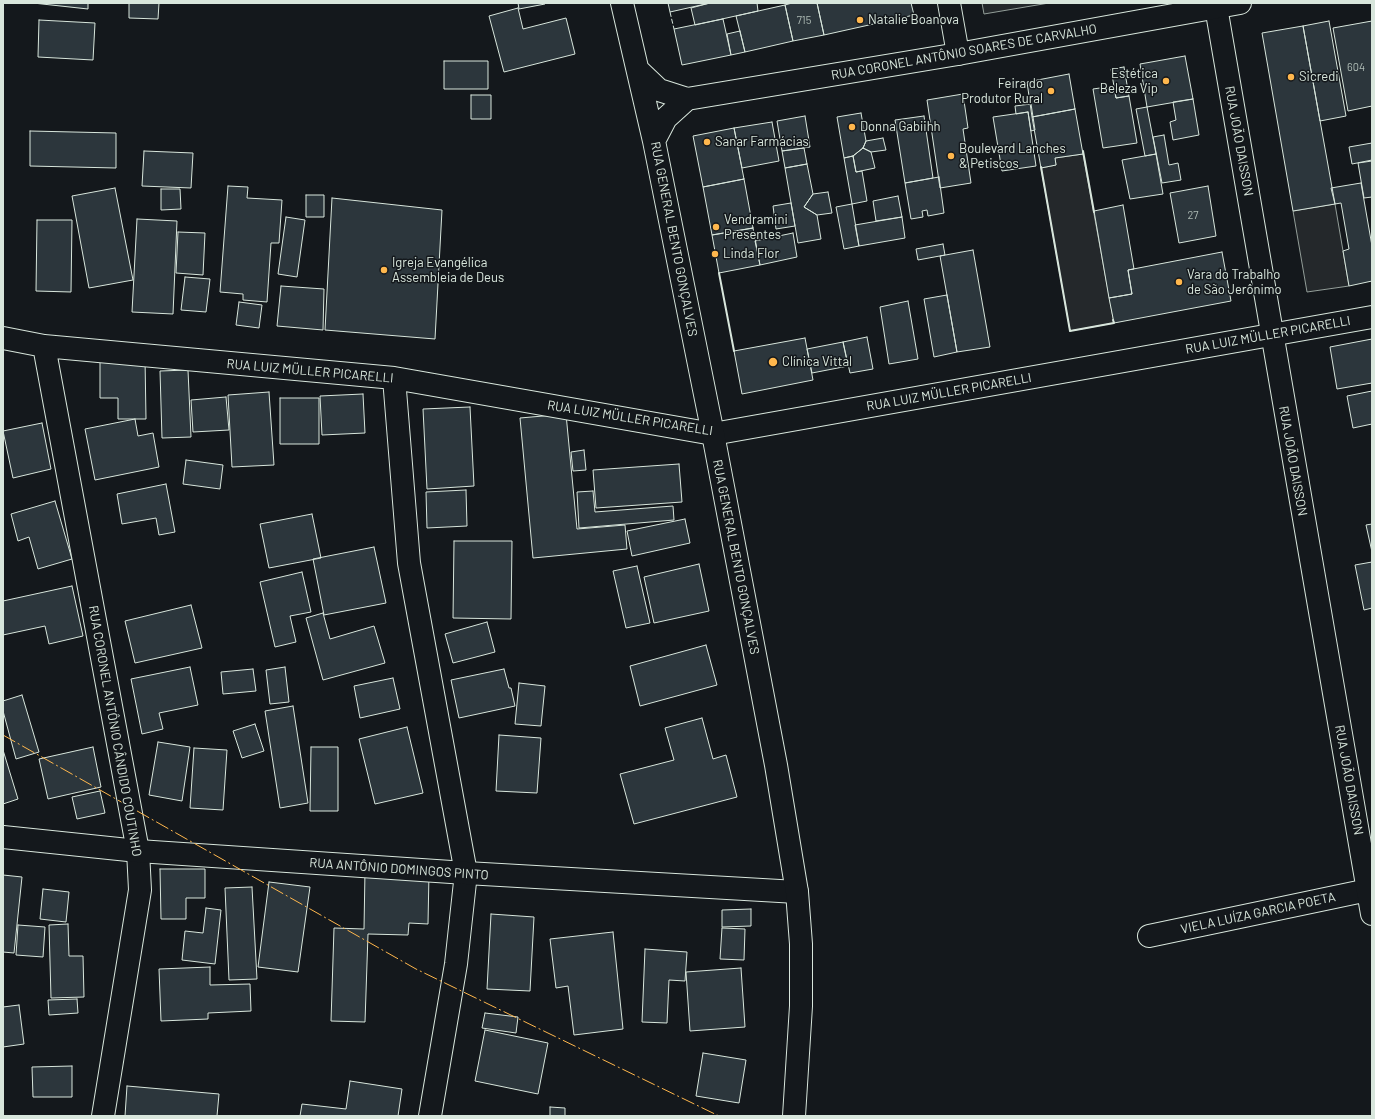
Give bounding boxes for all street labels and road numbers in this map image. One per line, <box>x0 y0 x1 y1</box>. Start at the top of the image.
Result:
street label: RUA CORONEL ANTÔNIO SOARES DE CARVALHO <box>830 21 1098 83</box>
street label: RUA JOÃO DAISSON <box>1222 85 1256 197</box>
street label: RUA GENERAL BENTO GONÇALVES <box>647 140 701 338</box>
street label: RUA LUIZ MÜLLER PICARELLI <box>1184 313 1352 357</box>
street label: RUA LUIZ MÜLLER PICARELLI <box>226 356 394 386</box>
street label: RUA LUIZ MÜLLER PICARELLI <box>865 370 1033 414</box>
street label: RUA LUIZ MÜLLER PICARELLI <box>546 397 714 439</box>
street label: RUA JOÃO DAISSON <box>1276 405 1310 517</box>
street label: RUA GENERAL BENTO GONÇALVES <box>709 458 763 656</box>
street label: RUA CORONEL ANTÔNIO CÂNDIDO COUTINHO <box>85 604 145 858</box>
street label: RUA JOÃO DAISSON <box>1332 724 1366 836</box>
street label: RUA ANTÔNIO DOMINGOS PINTO <box>309 855 489 883</box>
street label: VIELA LUÍZA GARCIA POETA <box>1179 889 1337 937</box>

